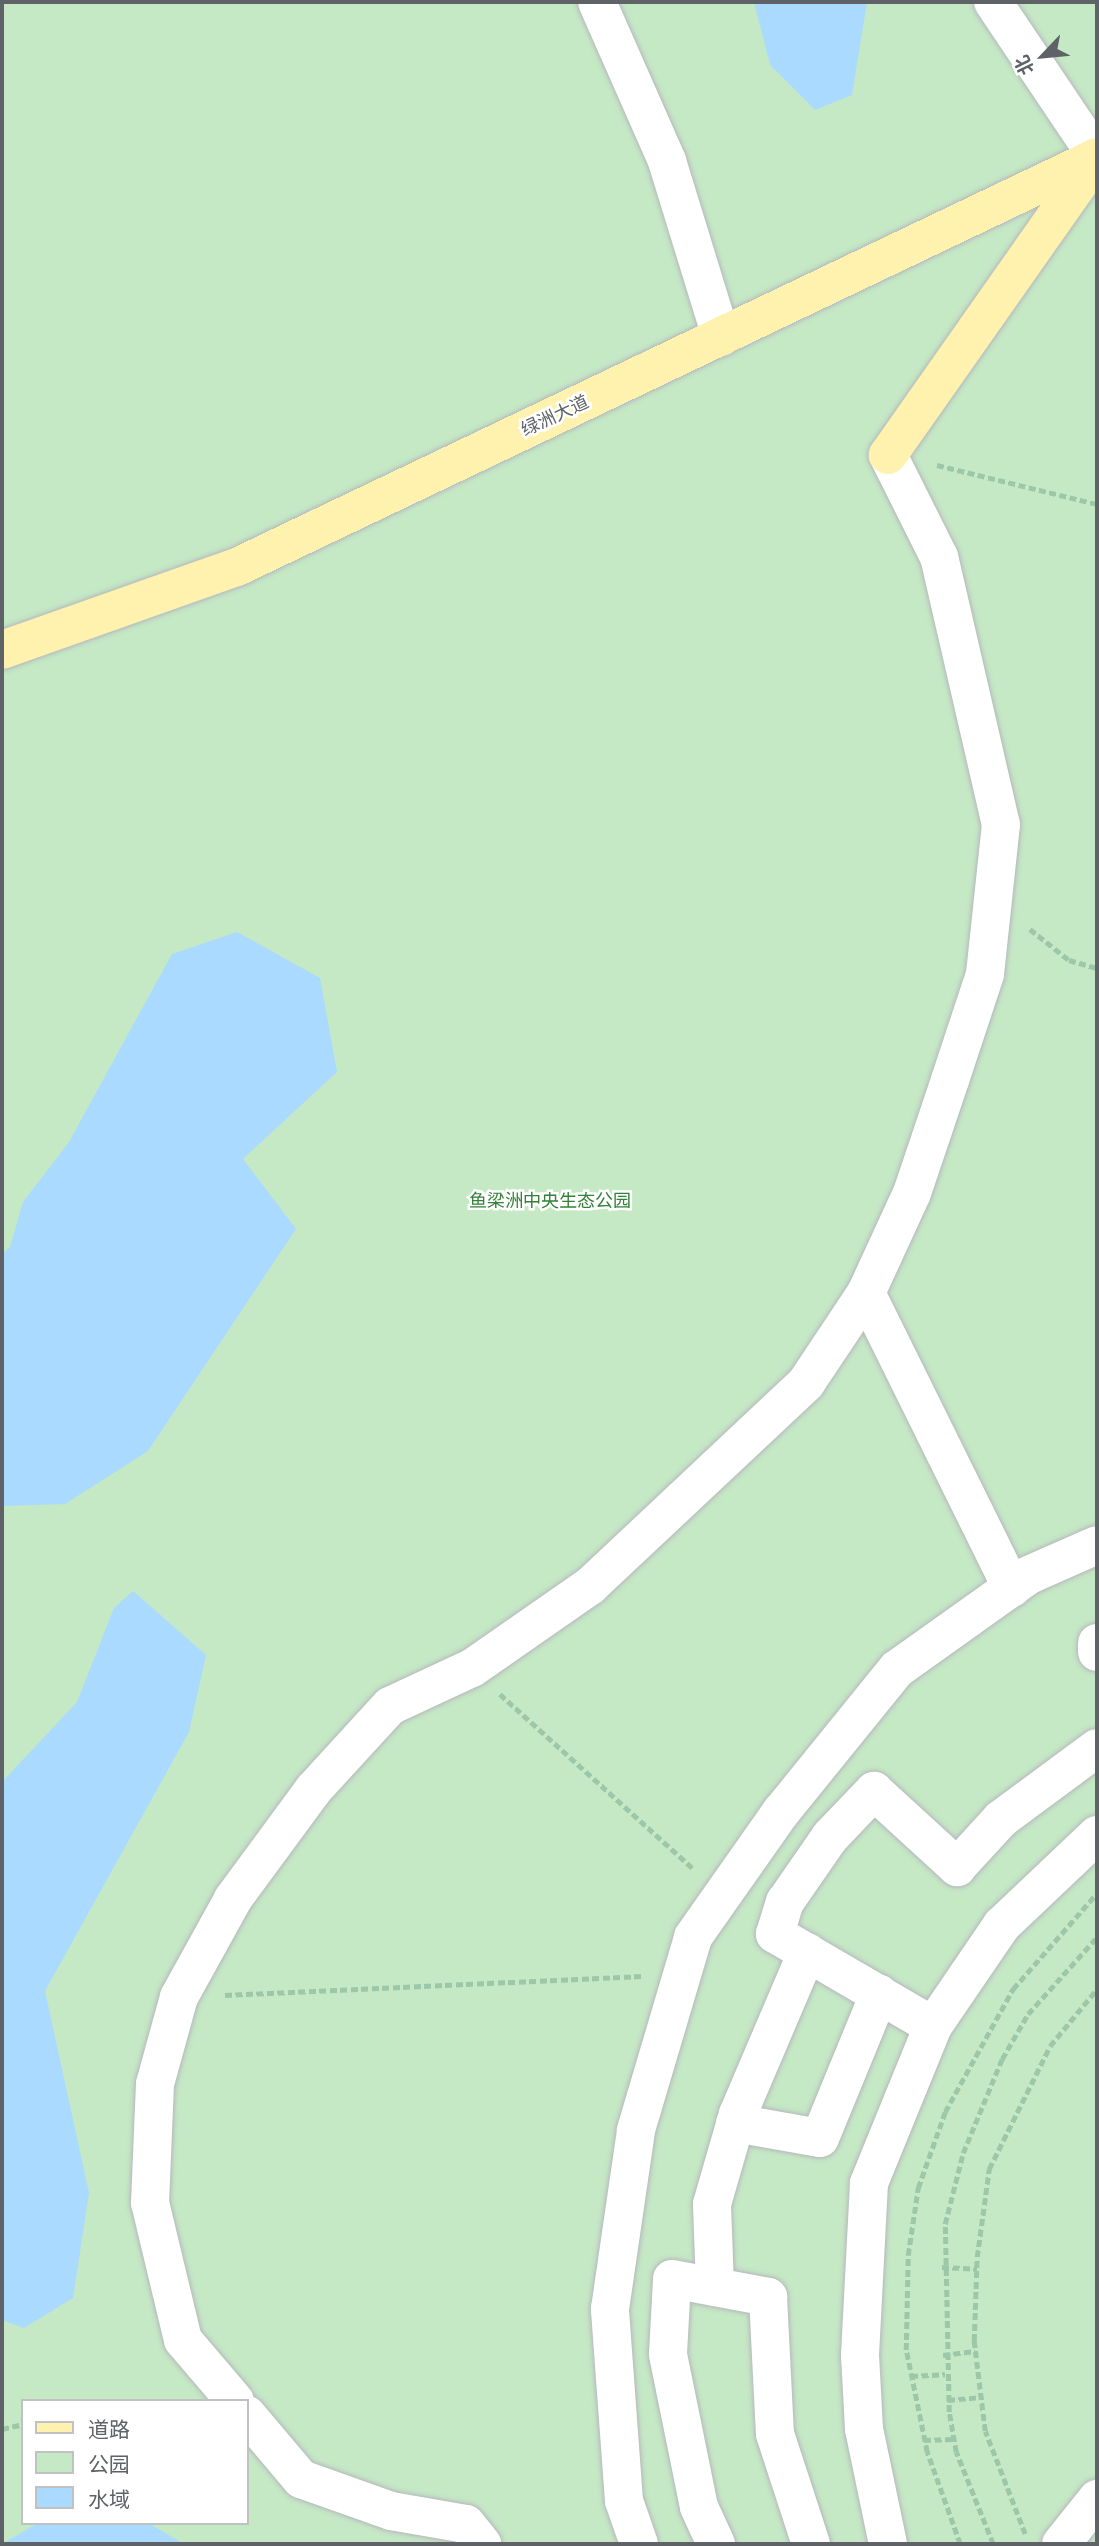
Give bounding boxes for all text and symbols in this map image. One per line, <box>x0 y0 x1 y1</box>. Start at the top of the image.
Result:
north arrow <box>1008 21 1078 91</box>
text: 北 <box>1009 51 1039 79</box>
street label: 绿洲大道 <box>518 391 592 441</box>
park label: 鱼梁洲中央生态公园 <box>469 1190 631 1212</box>
legend <box>21 2399 248 2525</box>
text: 道路 <box>88 2416 130 2443</box>
text: 公园 <box>88 2451 130 2478</box>
text: 水域 <box>88 2486 130 2513</box>

